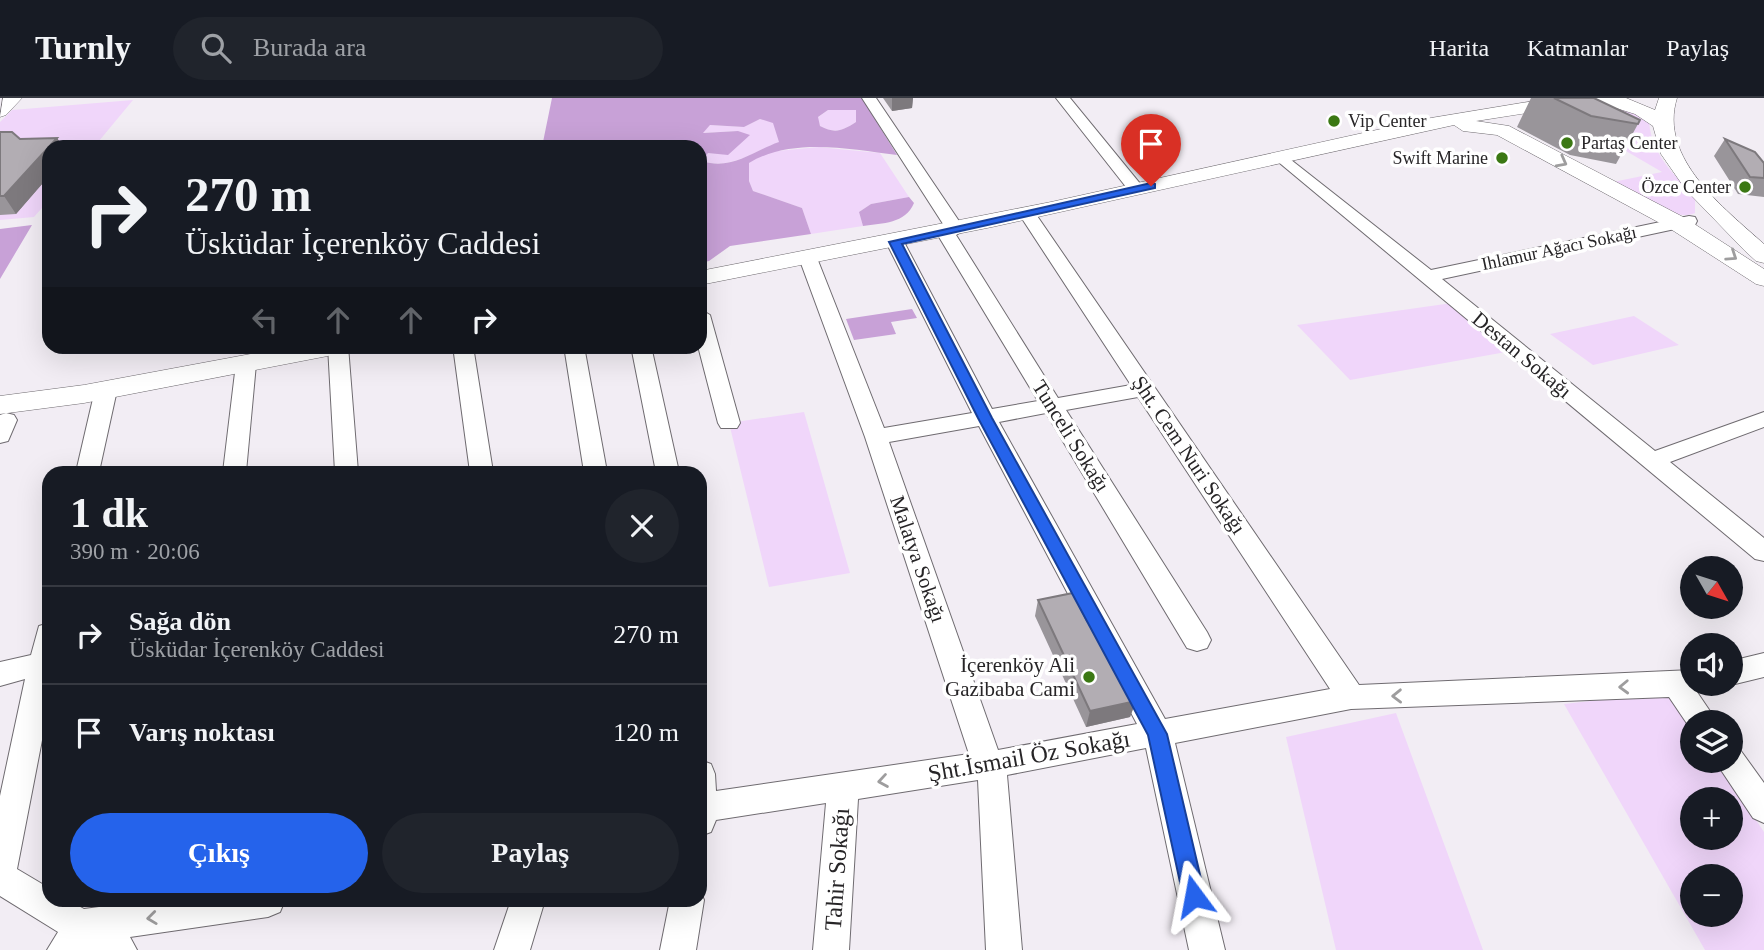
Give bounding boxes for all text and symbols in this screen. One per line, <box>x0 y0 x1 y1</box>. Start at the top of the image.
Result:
search box <box>173 17 663 80</box>
icon: search <box>197 29 235 67</box>
text: Turnly <box>35 30 131 66</box>
text: Burada ara <box>253 33 366 62</box>
text: Harita <box>1429 35 1489 61</box>
text: Katmanlar <box>1527 35 1628 61</box>
text: Paylaş <box>1666 35 1729 61</box>
place label: Vip Center <box>1348 111 1426 131</box>
marker: Vip Center <box>1326 113 1342 129</box>
pin <box>1121 114 1181 186</box>
icon: arrive <box>1132 125 1170 163</box>
place label: Partaş Center <box>1581 133 1677 153</box>
marker: Partaş Center <box>1559 135 1575 151</box>
place label: Swift Marine <box>1393 148 1488 168</box>
marker: Swift Marine <box>1494 150 1510 166</box>
one-way arrow <box>1555 154 1568 167</box>
text: 270 m <box>185 167 312 222</box>
icon: right <box>70 168 161 259</box>
place label: Özce Center <box>1642 177 1731 197</box>
marker: Özce Center <box>1737 179 1753 195</box>
street label: Ihlamur Ağacı Sokağı <box>1480 222 1638 274</box>
text: Üsküdar İçerenköy Caddesi <box>185 225 540 261</box>
one-way arrow <box>1724 248 1737 260</box>
icon: left <box>246 301 284 339</box>
icon: ahead <box>319 301 357 339</box>
icon: ahead <box>392 301 430 339</box>
icon: right <box>465 301 503 339</box>
street label: Destan Sokağı <box>1468 307 1577 403</box>
street label: Şht. Cem Nuri Sokağı <box>1127 371 1251 539</box>
street label: Tunceli Sokağı <box>1027 376 1115 496</box>
button: close <box>605 489 679 563</box>
text: 1 dk <box>70 490 148 536</box>
street label: Malatya Sokağı <box>885 493 951 626</box>
text: 390 m · 20:06 <box>70 539 200 564</box>
north arrow <box>1680 556 1743 620</box>
map controls <box>1680 556 1743 927</box>
text: Sağa dön <box>129 607 231 636</box>
icon: right <box>70 616 108 654</box>
text: 270 m <box>613 620 679 649</box>
button: sound <box>1680 633 1743 696</box>
text: Üsküdar İçerenköy Caddesi <box>129 637 384 662</box>
place label: İçerenköy Ali Gazibaba Cami <box>945 653 1075 701</box>
marker: İçerenköy Ali Gazibaba Cami <box>1081 669 1097 685</box>
one-way arrow <box>1619 680 1630 695</box>
one-way arrow <box>1391 688 1402 703</box>
button: layers <box>1680 710 1743 773</box>
icon: arrive <box>70 714 108 752</box>
text: Varış noktası <box>129 718 275 747</box>
text: 120 m <box>613 718 679 747</box>
street label: Şht.İsmail Öz Sokağı <box>926 725 1132 787</box>
one-way arrow <box>877 773 889 788</box>
button: + <box>1680 787 1743 850</box>
street label: Tahir Sokağı <box>820 806 854 931</box>
button: Çıkış <box>70 813 368 893</box>
button: Paylaş <box>382 813 679 893</box>
position arrow <box>1157 859 1231 933</box>
button: − <box>1680 864 1743 927</box>
one-way arrow <box>146 910 158 925</box>

